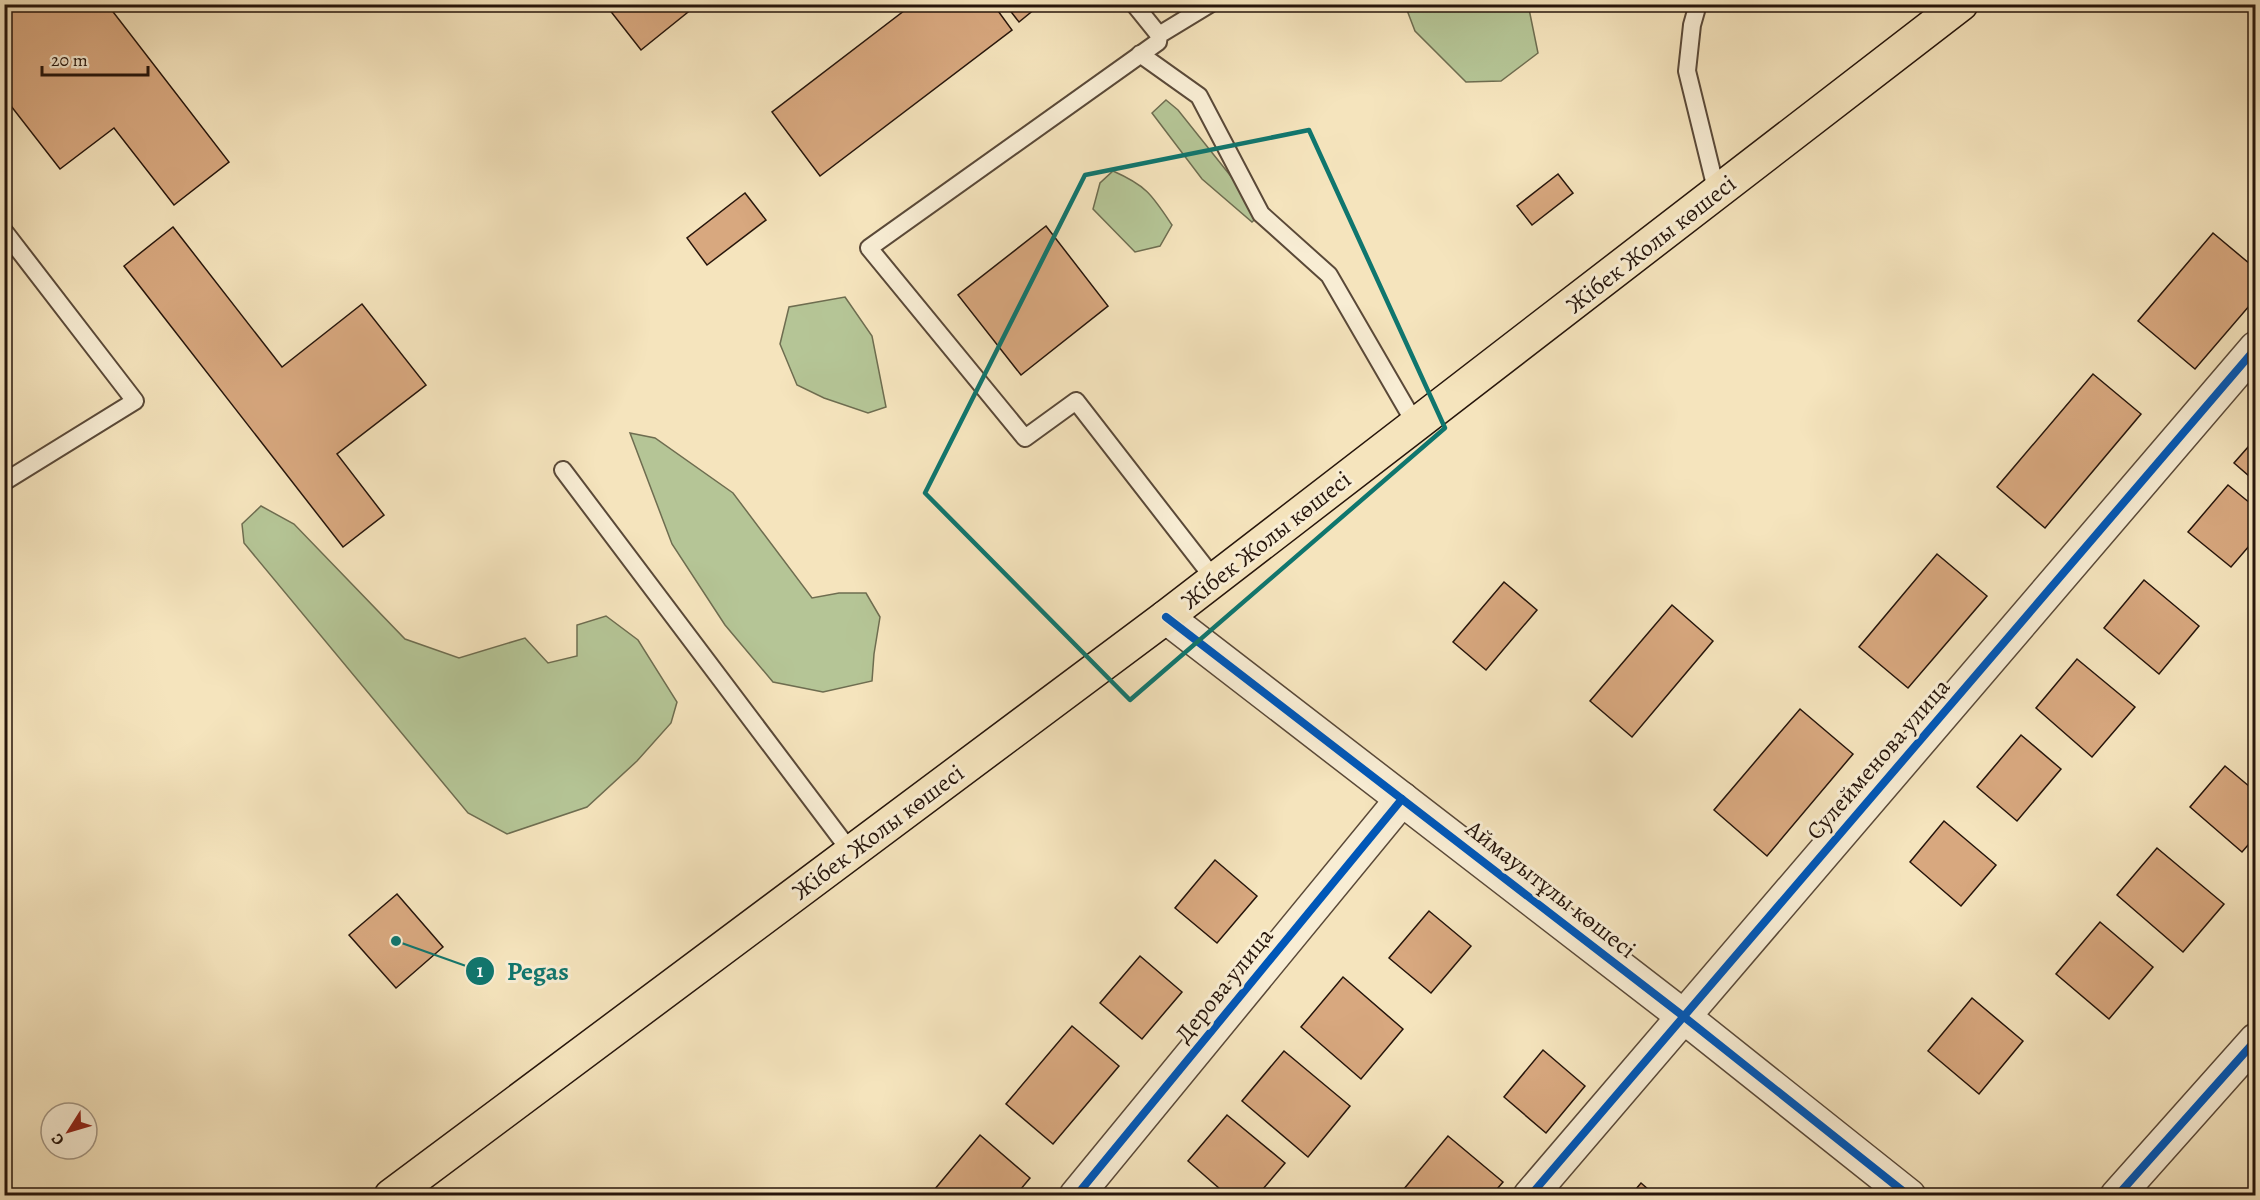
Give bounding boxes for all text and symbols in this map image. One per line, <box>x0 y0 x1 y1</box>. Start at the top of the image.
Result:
scale bar <box>42 39 148 77</box>
text: 20 m <box>51 48 88 72</box>
street label: Жібек Жолы көшесі <box>1559 168 1743 320</box>
street label: Жібек Жолы көшесі <box>1174 464 1358 616</box>
street label: Сулейменова улица <box>1799 671 1957 847</box>
street label: Жібек Жолы көшесі <box>786 757 970 907</box>
street label: Аймауытұлы көшесі <box>1459 812 1643 965</box>
street label: Дерова улица <box>1168 921 1280 1049</box>
callout: Pegas <box>465 949 581 993</box>
text: Pegas <box>507 954 569 989</box>
text: 1 <box>477 959 484 983</box>
north arrow <box>39 1101 99 1161</box>
text: С <box>46 1129 70 1150</box>

